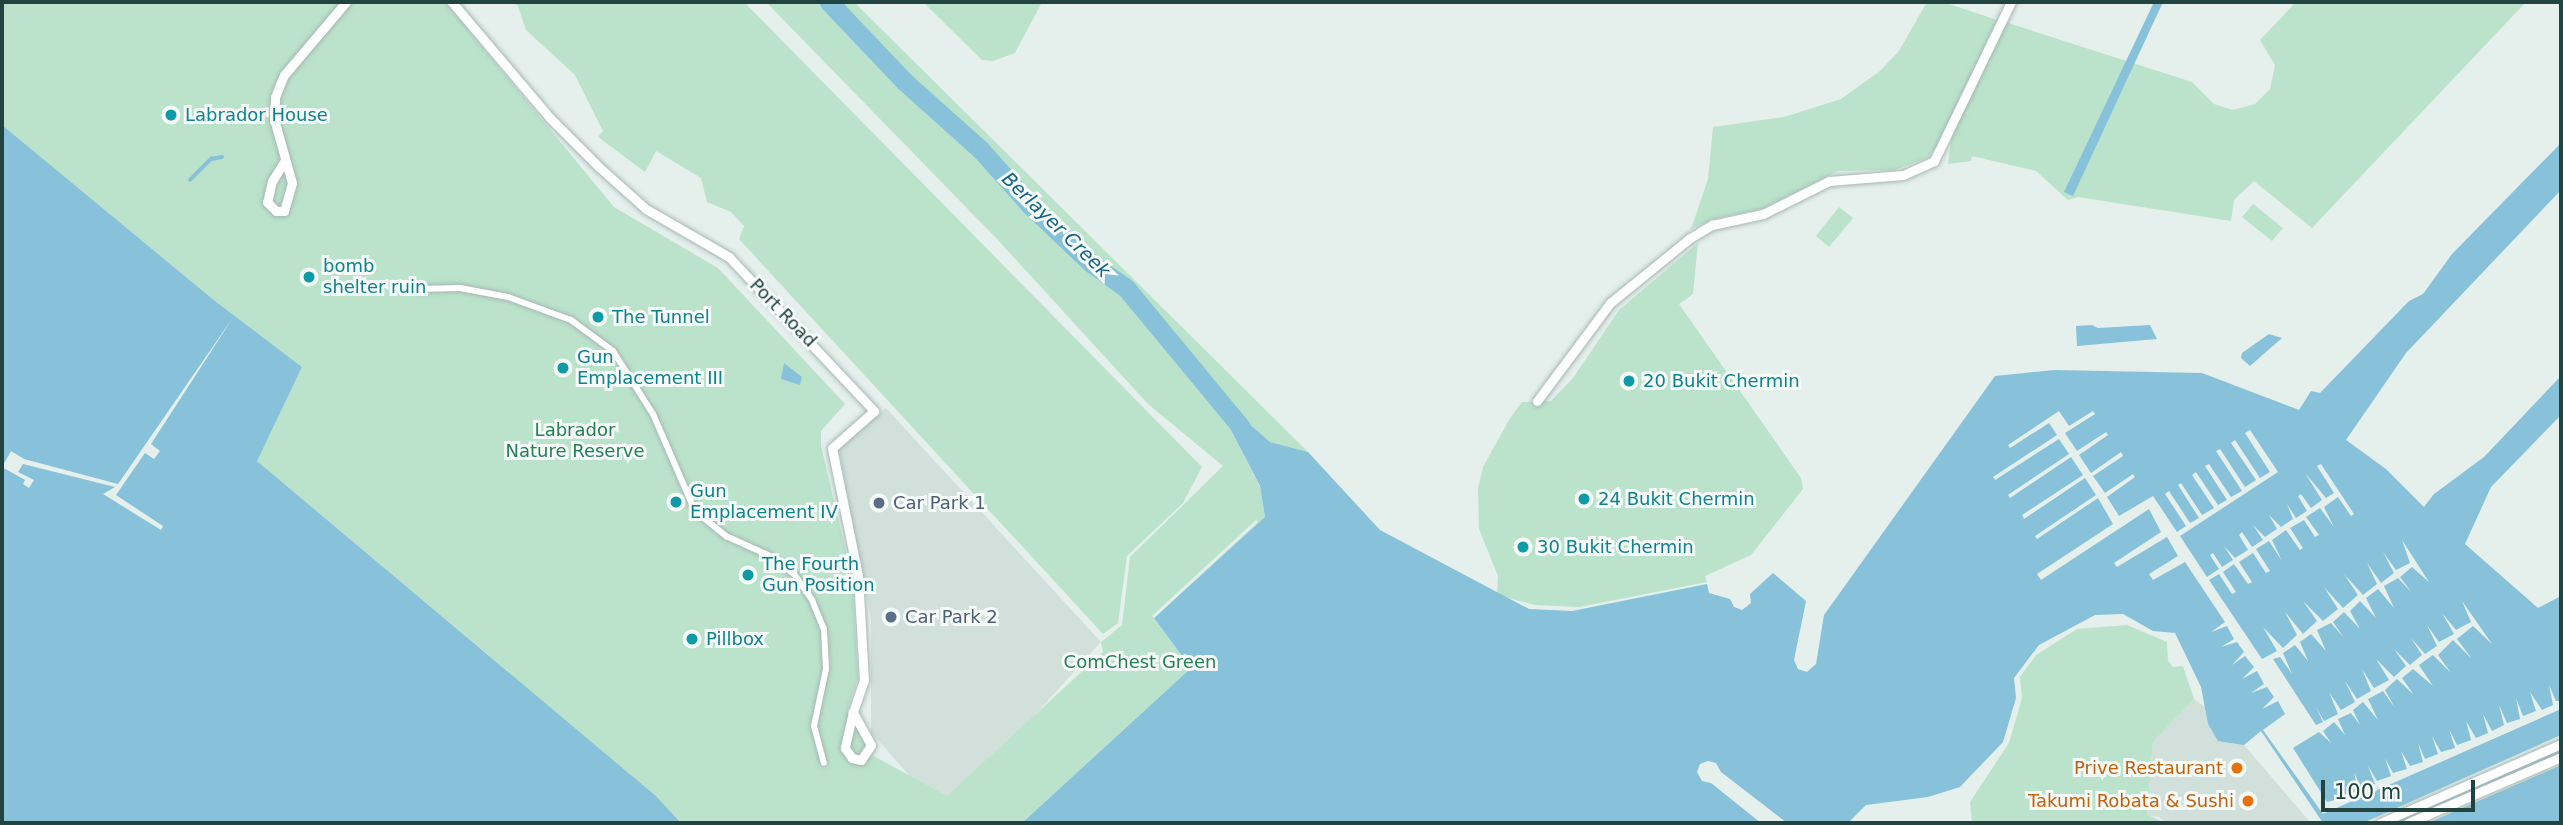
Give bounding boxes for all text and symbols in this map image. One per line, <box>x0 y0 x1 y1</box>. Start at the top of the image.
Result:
place label: Labrador House <box>185 104 328 126</box>
marker: Labrador House <box>163 107 179 123</box>
water label: Berlayer Creek <box>997 168 1115 282</box>
place label: bomb shelter ruin <box>323 256 426 298</box>
marker: bomb shelter ruin <box>301 269 317 285</box>
street label: Port Road <box>745 274 821 352</box>
place label: The Tunnel <box>612 306 710 328</box>
marker: The Tunnel <box>590 309 606 325</box>
place label: Gun Emplacement III <box>577 347 723 390</box>
marker: Gun Emplacement III <box>555 360 571 376</box>
place label: 20 Bukit Chermin <box>1643 370 1800 392</box>
marker: 20 Bukit Chermin <box>1621 373 1637 389</box>
park label: Labrador Nature Reserve <box>505 420 645 462</box>
place label: Gun Emplacement IV <box>690 481 838 524</box>
place label: 24 Bukit Chermin <box>1598 488 1755 510</box>
marker: 24 Bukit Chermin <box>1576 491 1592 507</box>
place label: Car Park 1 <box>893 492 986 514</box>
marker: Gun Emplacement IV <box>668 494 684 510</box>
marker: Car Park 1 <box>871 495 887 511</box>
place label: 30 Bukit Chermin <box>1537 536 1694 558</box>
marker: 30 Bukit Chermin <box>1515 539 1531 555</box>
place label: The Fourth Gun Position <box>762 554 875 596</box>
marker: The Fourth Gun Position <box>740 567 756 583</box>
place label: Car Park 2 <box>905 606 998 628</box>
marker: Car Park 2 <box>883 609 899 625</box>
place label: Pillbox <box>706 628 764 650</box>
marker: Pillbox <box>684 631 700 647</box>
park label: ComChest Green <box>1064 651 1216 673</box>
place label: Prive Restaurant <box>2074 757 2223 779</box>
marker: Prive Restaurant <box>2229 760 2245 776</box>
scale bar <box>2325 766 2479 810</box>
text: 100 m <box>2334 780 2401 804</box>
place label: Takumi Robata & Sushi <box>2028 790 2234 812</box>
marker: Takumi Robata & Sushi <box>2240 793 2256 809</box>

